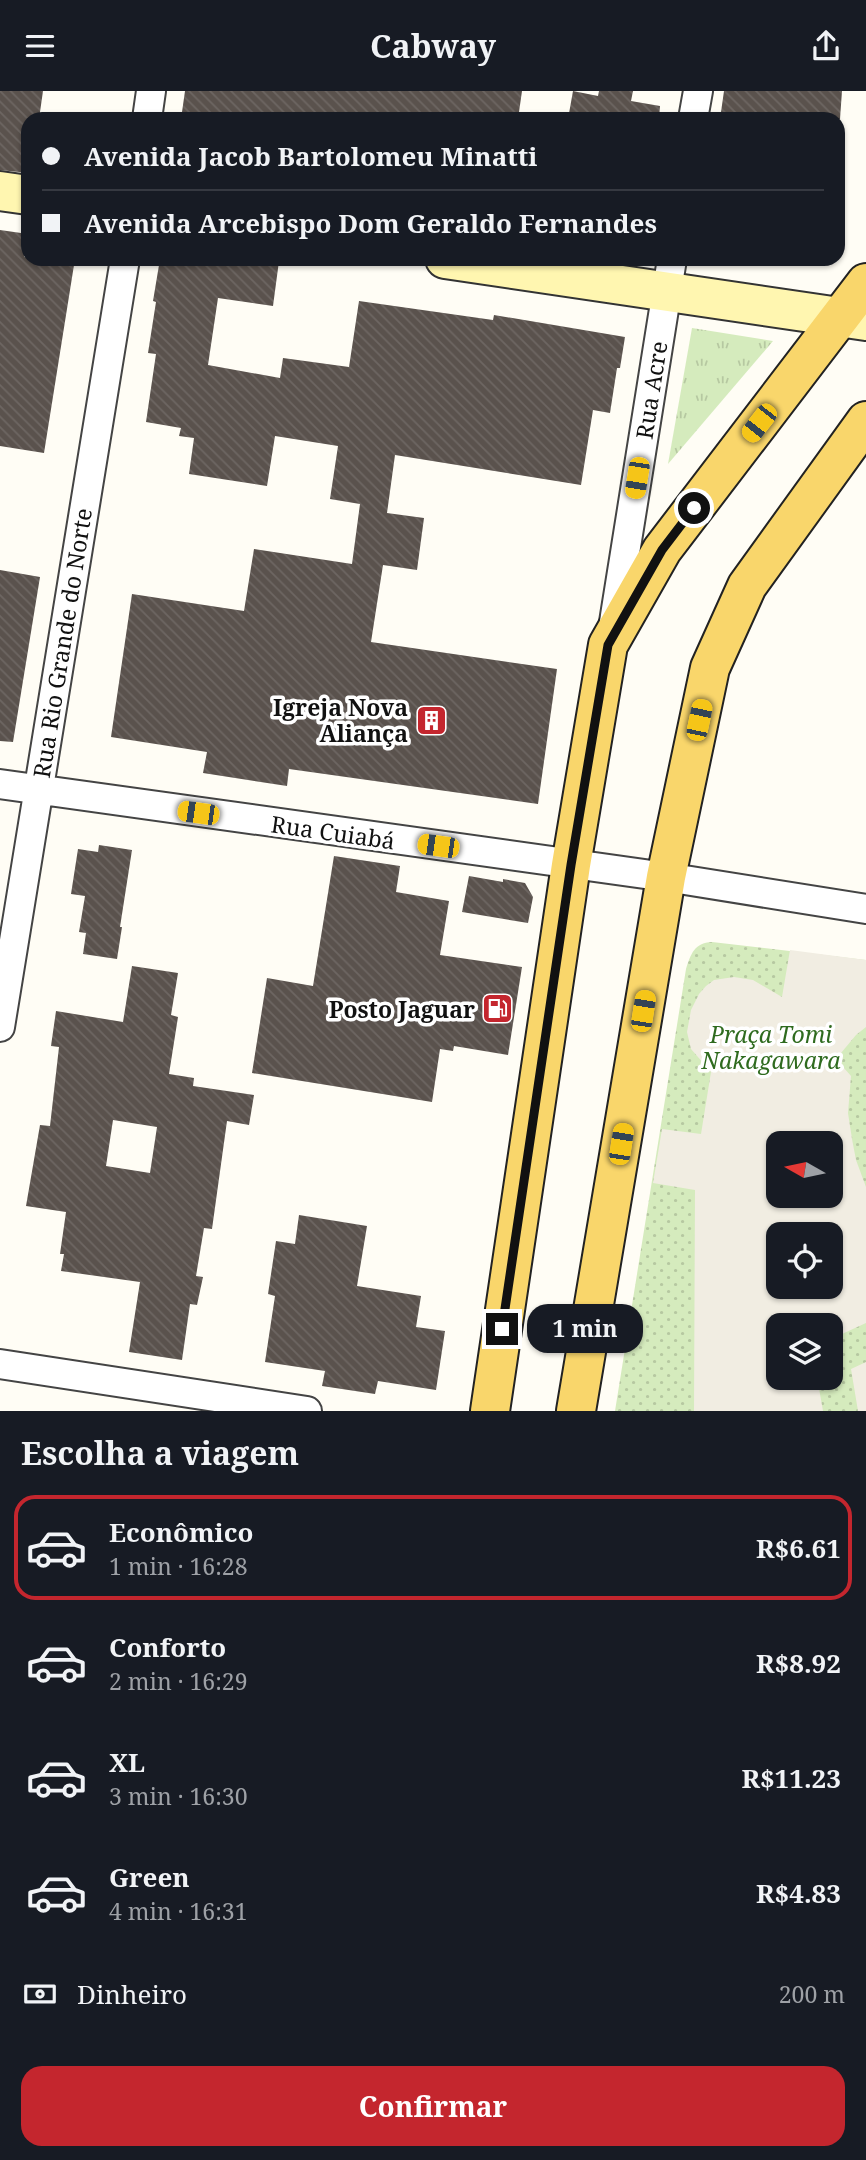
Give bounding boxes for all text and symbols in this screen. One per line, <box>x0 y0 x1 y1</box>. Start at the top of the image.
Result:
text: Cabway <box>370 24 496 67</box>
icon: menu <box>21 27 59 65</box>
icon: share <box>807 27 845 65</box>
text: Avenida Jacob Bartolomeu Minatti <box>84 138 538 174</box>
text: Avenida Arcebispo Dom Geraldo Fernandes <box>84 205 657 241</box>
street label: Rua Acre <box>627 339 675 441</box>
car <box>738 400 781 446</box>
car <box>624 456 651 500</box>
route start <box>678 492 710 524</box>
street label: Rua Rio Grande do Norte <box>25 506 99 780</box>
place label: Igreja Nova Aliança <box>273 691 408 749</box>
car <box>685 697 714 743</box>
building icon: Igreja Nova Aliança <box>414 703 448 737</box>
car <box>176 800 221 826</box>
street label: Rua Cuiabá <box>269 807 397 857</box>
car <box>416 833 461 859</box>
car <box>630 989 657 1033</box>
fuel station icon: Posto Jaguar <box>481 992 515 1026</box>
place label: Posto Jaguar <box>329 993 475 1025</box>
park label: Praça Tomi Nakagawara <box>700 1018 841 1076</box>
car <box>608 1122 635 1166</box>
north arrow <box>766 1131 844 1207</box>
map controls <box>766 1131 843 1390</box>
button: locate <box>766 1222 843 1299</box>
callout: 1 min <box>526 1305 642 1353</box>
text: 1 min <box>552 1312 618 1344</box>
route end <box>486 1313 518 1345</box>
button: layers <box>766 1313 843 1390</box>
text: Escolha a viagem <box>21 1431 299 1474</box>
text: Econômico <box>109 1514 253 1550</box>
icon: car <box>25 1516 88 1579</box>
text: R$6.61 <box>756 1530 841 1566</box>
text: 1 min · 16:28 <box>109 1550 247 1582</box>
text: Conforto <box>109 1629 226 1665</box>
icon: car <box>25 1631 88 1694</box>
text: R$8.92 <box>756 1645 841 1681</box>
text: 2 min · 16:29 <box>109 1665 247 1697</box>
text: XL <box>109 1744 145 1780</box>
icon: car <box>25 1746 88 1809</box>
text: R$11.23 <box>741 1760 841 1796</box>
text: 3 min · 16:30 <box>109 1780 247 1812</box>
text: Green <box>109 1859 190 1895</box>
icon: car <box>25 1861 88 1924</box>
text: R$4.83 <box>756 1875 841 1911</box>
text: 4 min · 16:31 <box>109 1895 247 1927</box>
icon: cash <box>21 1975 59 2013</box>
text: Dinheiro <box>77 1976 187 2012</box>
text: 200 m <box>779 1978 845 2010</box>
button: Confirmar <box>21 2066 845 2146</box>

